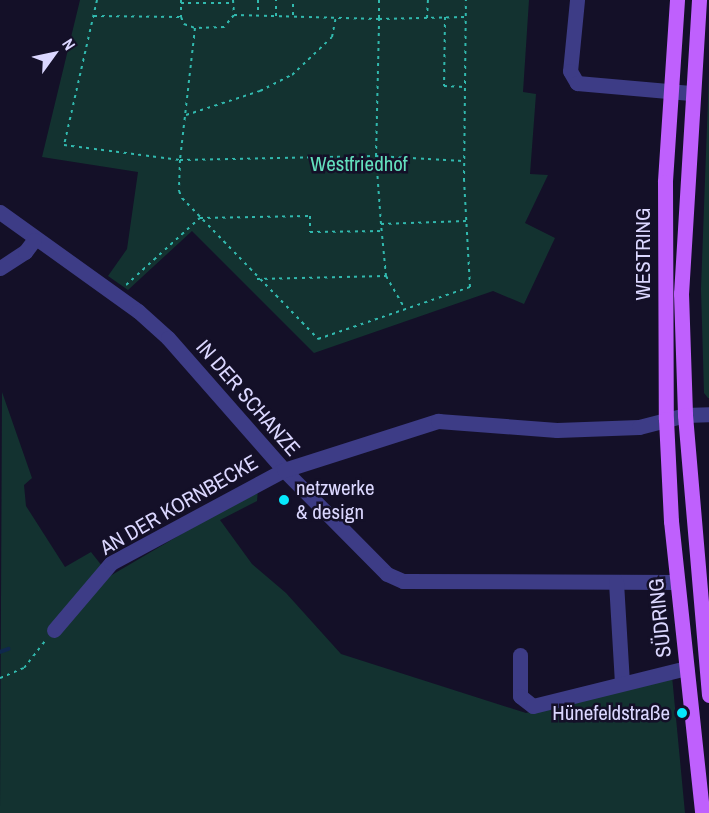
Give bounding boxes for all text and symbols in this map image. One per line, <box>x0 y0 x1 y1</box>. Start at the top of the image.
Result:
north arrow <box>24 24 84 84</box>
text: N <box>57 34 81 54</box>
park label: Westfriedhof <box>310 151 408 177</box>
street label: WESTRING <box>630 208 656 300</box>
street label: IN DER SCHANZE <box>191 335 305 461</box>
street label: AN DER KORNBECKE <box>96 450 262 560</box>
place label: netzwerke & design <box>296 475 374 525</box>
marker: netzwerke & design <box>277 493 291 507</box>
street label: SÜDRING <box>643 577 677 659</box>
place label: Hünefeldstraße <box>552 700 670 726</box>
marker: Hünefeldstraße <box>675 706 689 720</box>

